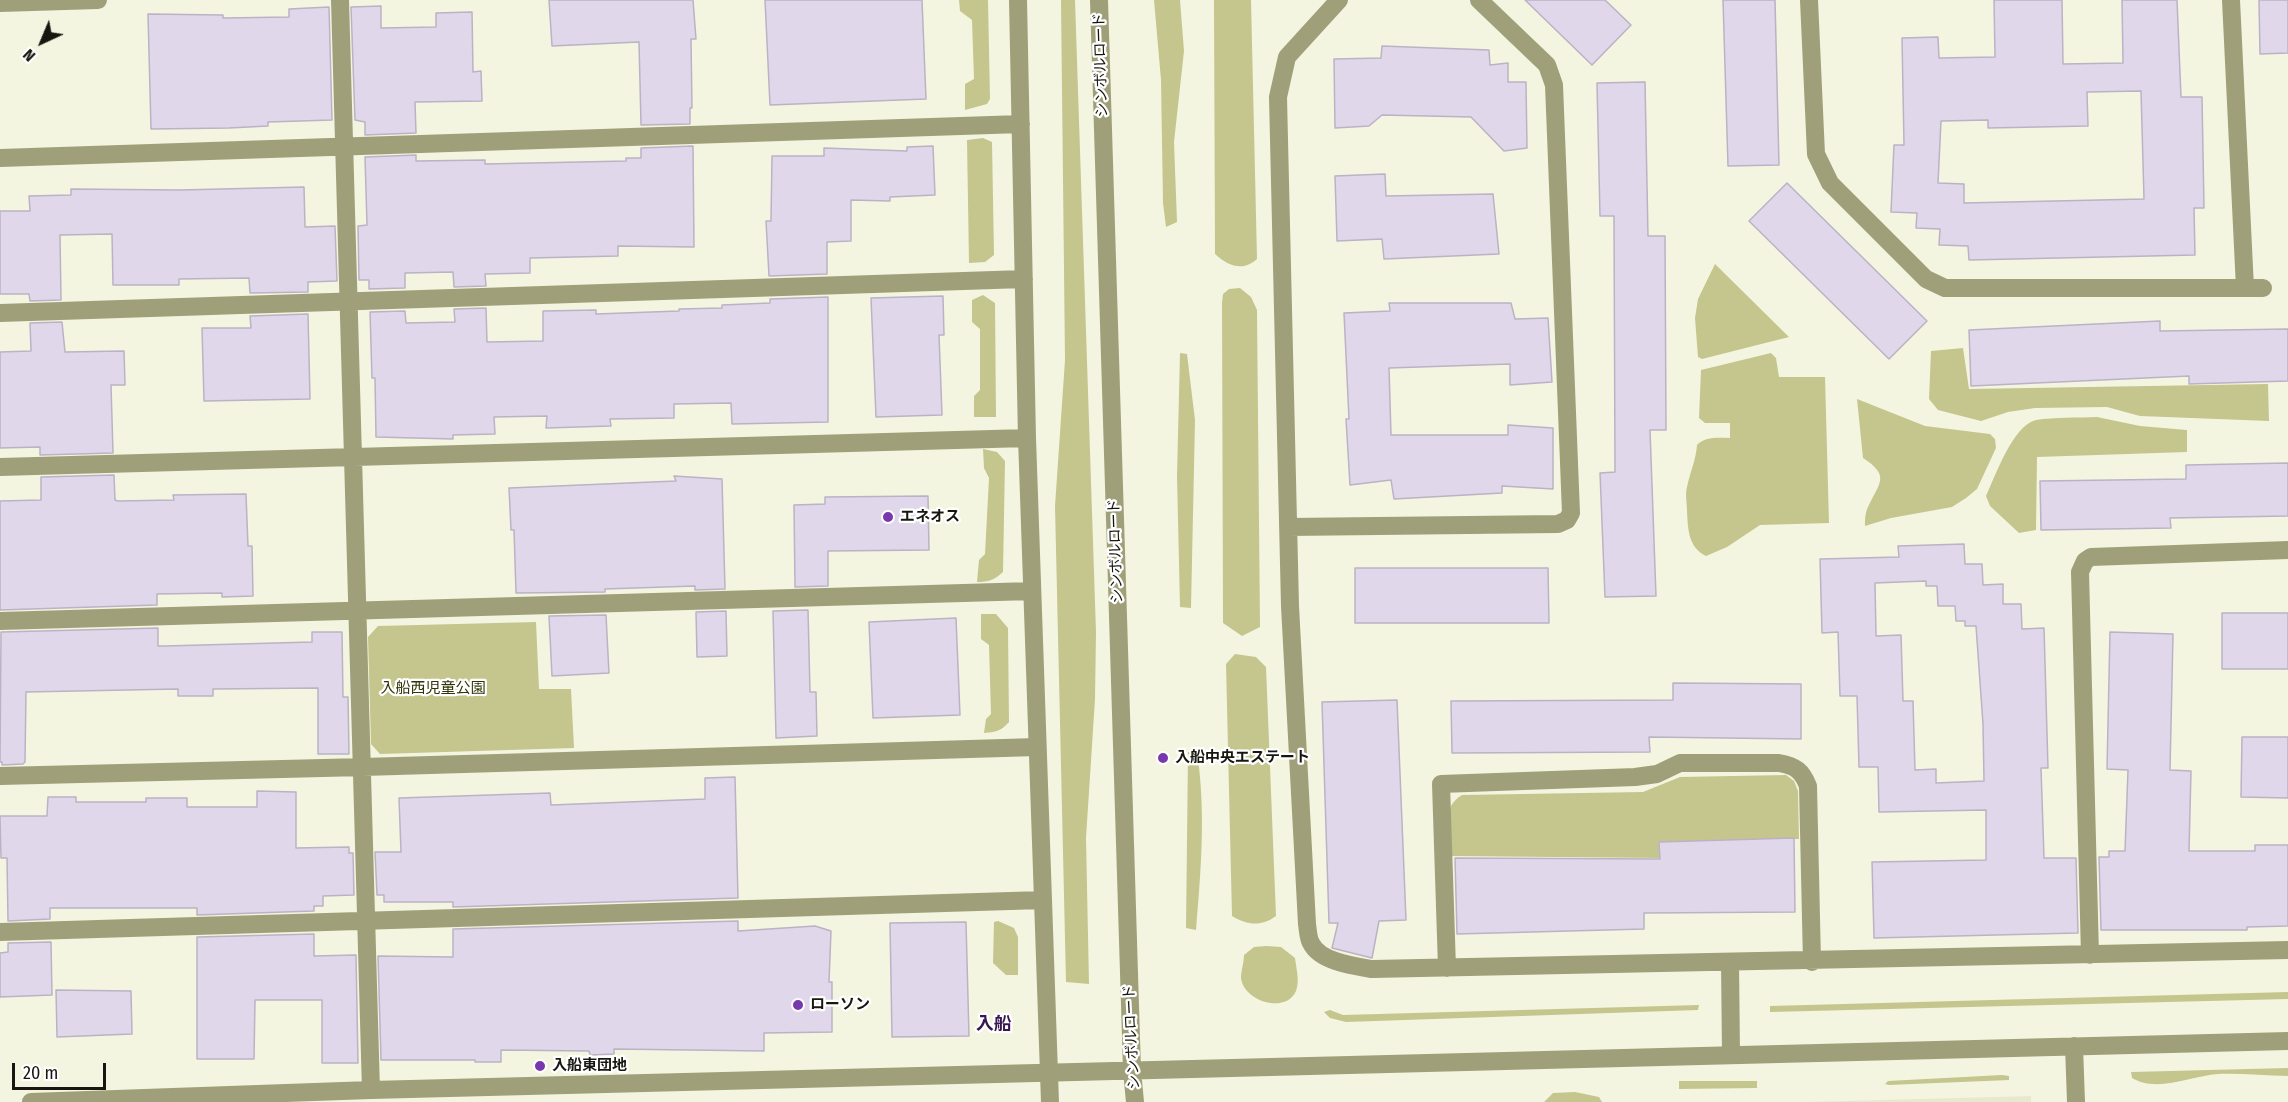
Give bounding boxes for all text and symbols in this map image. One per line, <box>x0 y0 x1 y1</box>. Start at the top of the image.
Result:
north arrow <box>12 12 72 72</box>
street label: シンボルロード <box>1090 12 1112 118</box>
text: N <box>19 45 39 65</box>
street label: シンボルロード <box>1105 498 1127 604</box>
place label: エネオス <box>900 508 960 526</box>
marker: エネオス <box>881 510 895 524</box>
park label: 入船西児童公園 <box>381 680 485 698</box>
place label: 入船中央エステート <box>1175 749 1310 767</box>
marker: 入船中央エステート <box>1156 751 1170 765</box>
street label: シンボルロード <box>1120 984 1144 1090</box>
place label: ローソン <box>810 996 870 1014</box>
marker: ローソン <box>791 998 805 1012</box>
district label: 入船 <box>976 1014 1012 1036</box>
scale bar <box>15 1051 110 1089</box>
place label: 入船東団地 <box>552 1057 627 1075</box>
marker: 入船東団地 <box>533 1059 547 1073</box>
text: 20 m <box>23 1062 58 1084</box>

